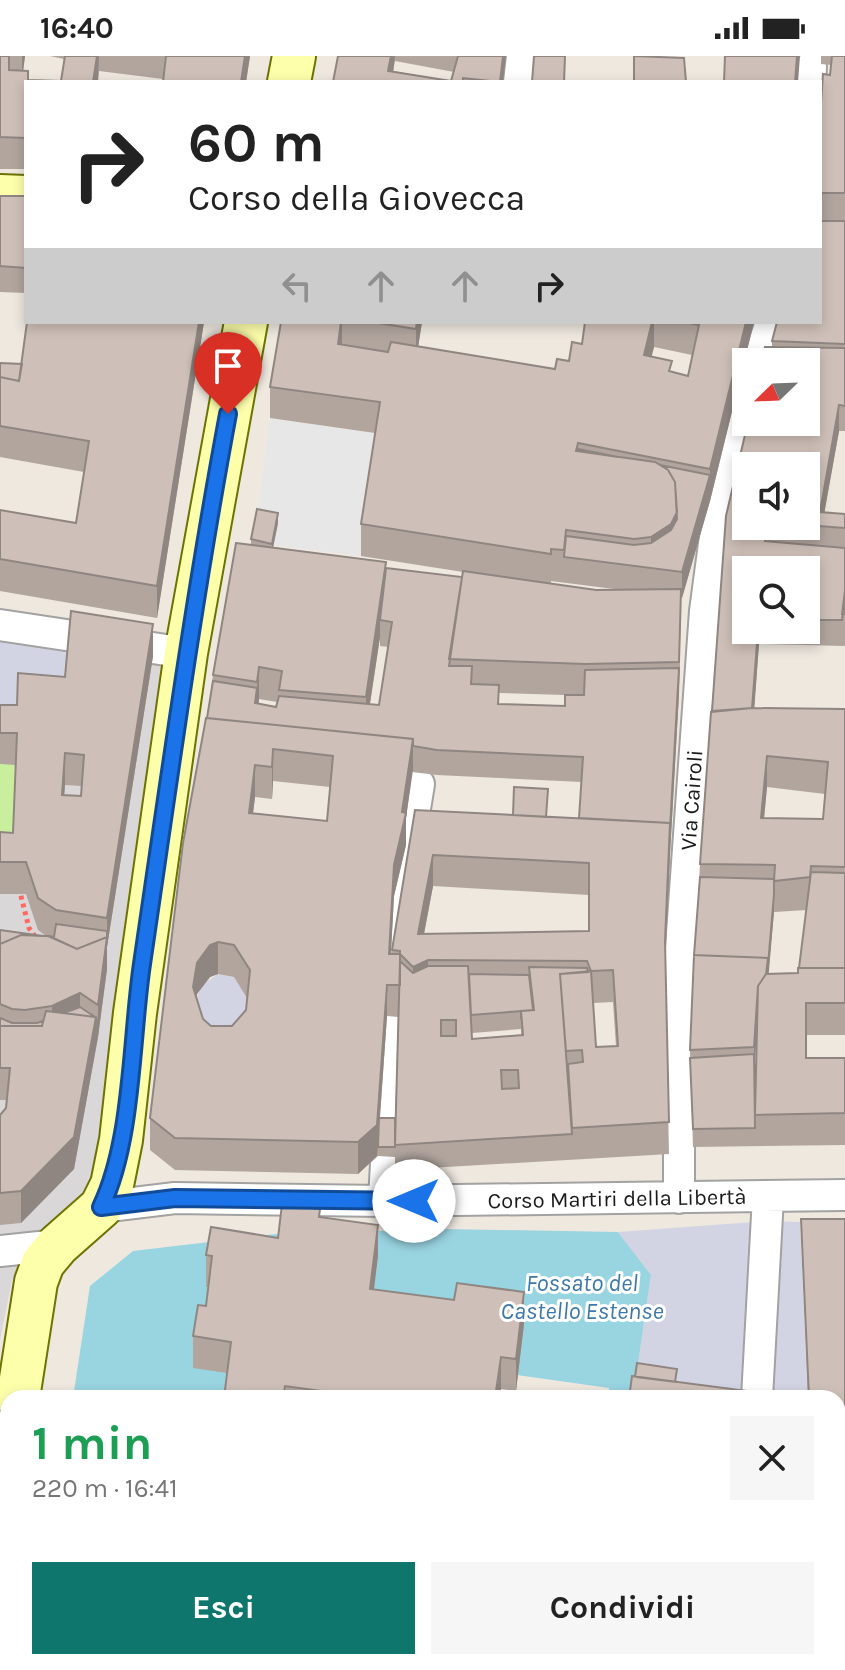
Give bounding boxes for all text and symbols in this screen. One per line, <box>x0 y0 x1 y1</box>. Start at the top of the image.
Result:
text: 16:40 <box>40 10 114 46</box>
text: 60 m <box>188 110 325 175</box>
icon: right <box>56 112 160 216</box>
text: Corso della Giovecca <box>188 177 525 219</box>
icon: left <box>275 264 319 308</box>
icon: ahead <box>359 264 403 308</box>
icon: ahead <box>443 264 487 308</box>
icon: right <box>527 264 571 308</box>
pin <box>194 332 262 414</box>
icon: arrive <box>206 344 250 388</box>
north arrow <box>732 348 820 436</box>
map controls <box>732 348 820 644</box>
button: sound <box>732 452 820 540</box>
button: search <box>732 556 820 644</box>
street label: Via Cairoli <box>676 749 708 851</box>
position arrow <box>372 1159 456 1243</box>
street label: Corso Martiri della Libertà <box>487 1184 747 1214</box>
water label: Fossato del Castello Estense <box>500 1269 664 1325</box>
text: 1 min <box>32 1415 152 1471</box>
button: close <box>730 1416 814 1500</box>
text: 220 m · 16:41 <box>32 1473 178 1504</box>
button: Esci <box>32 1562 415 1654</box>
button: Condividi <box>431 1562 814 1654</box>

